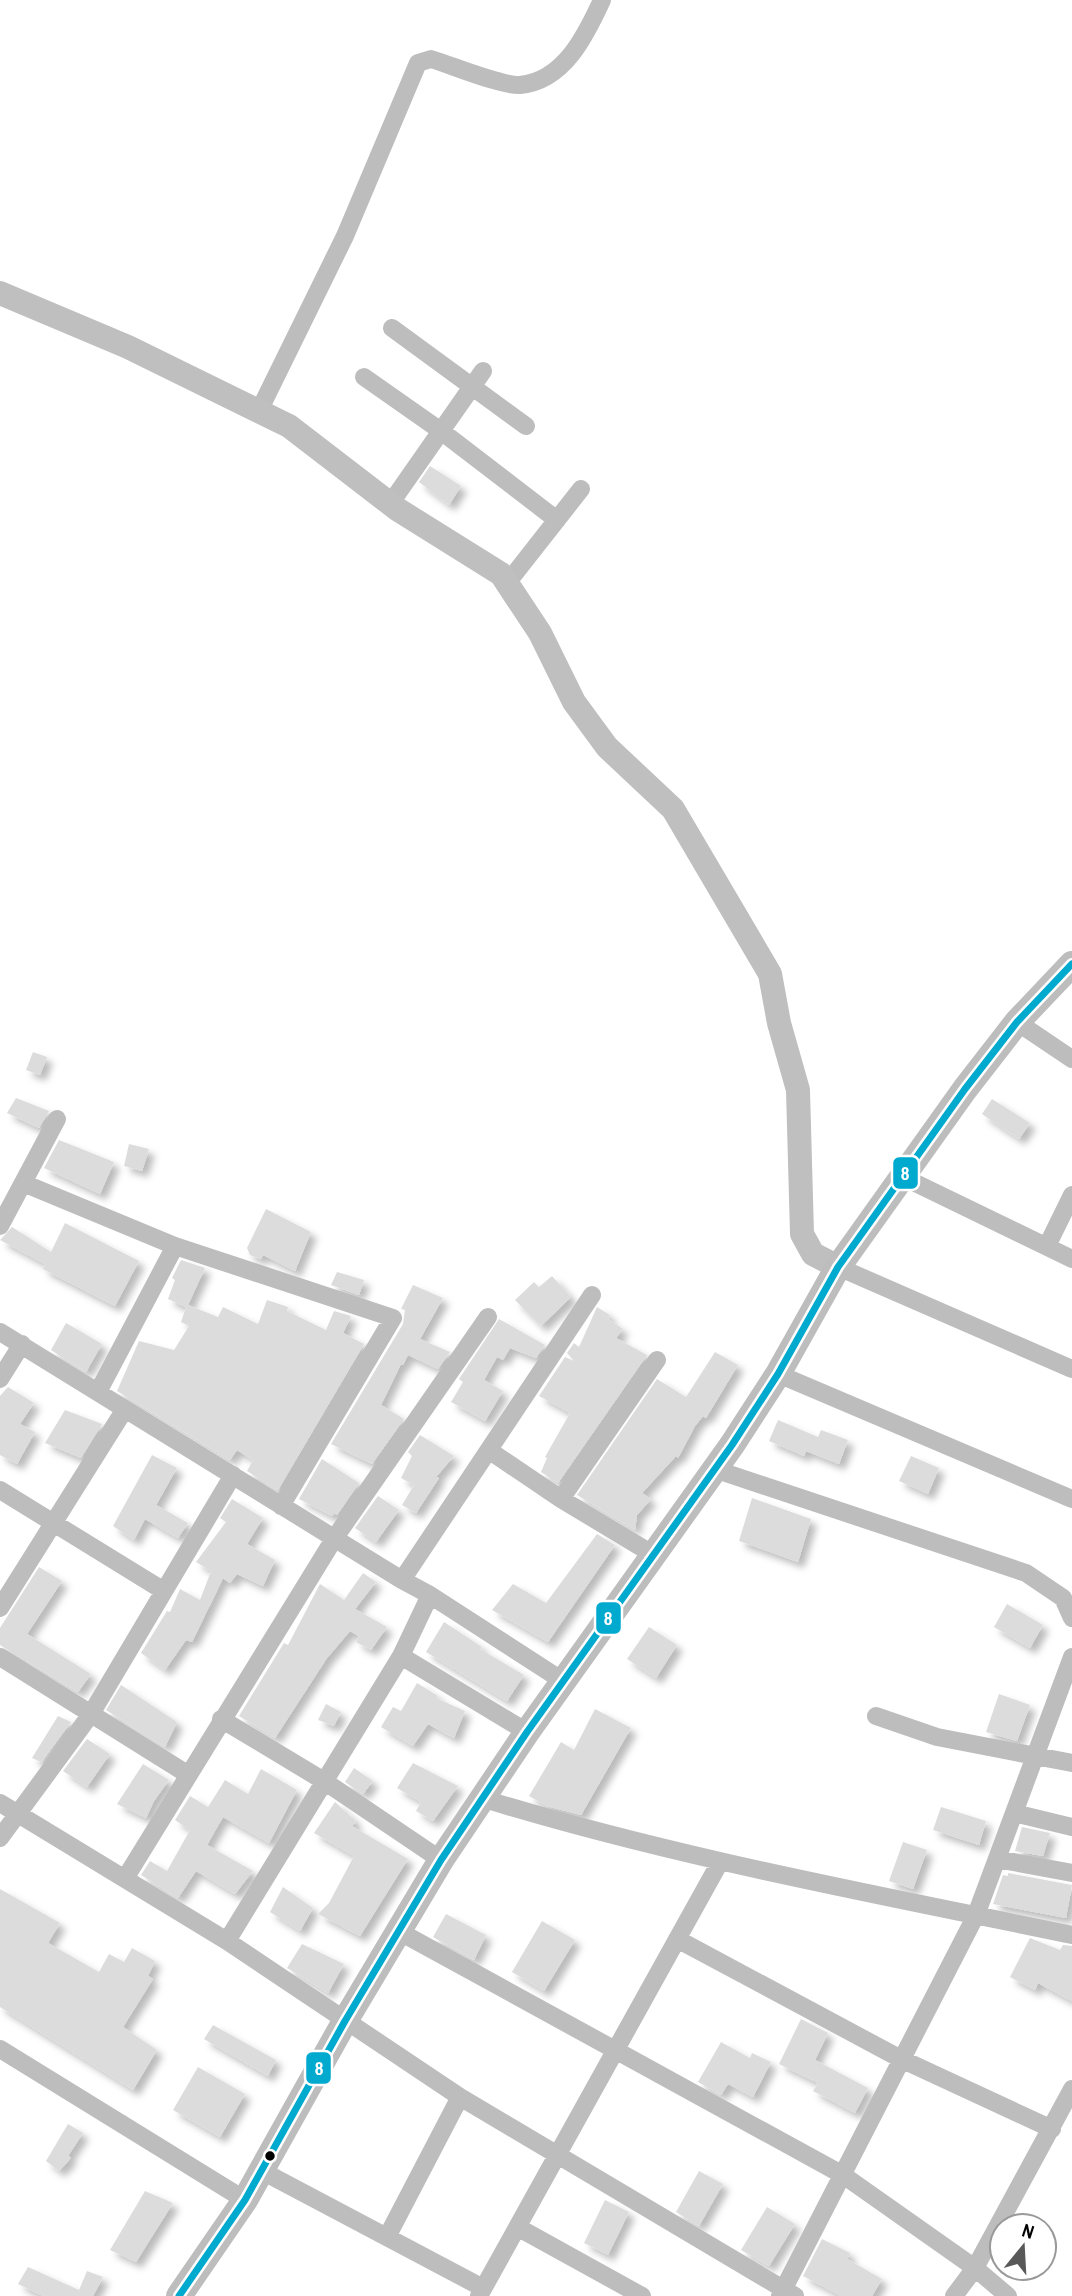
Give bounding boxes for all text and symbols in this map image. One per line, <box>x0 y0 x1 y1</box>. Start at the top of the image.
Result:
line badge: 8 <box>892 1156 919 1190</box>
text: 8 <box>901 1160 910 1186</box>
line badge: 8 <box>595 1601 622 1635</box>
text: 8 <box>604 1605 613 1631</box>
line badge: 8 <box>305 2051 332 2085</box>
text: 8 <box>315 2055 324 2081</box>
unlabelled marker <box>263 2149 277 2163</box>
north arrow <box>988 2212 1058 2282</box>
text: N <box>1019 2217 1038 2245</box>

